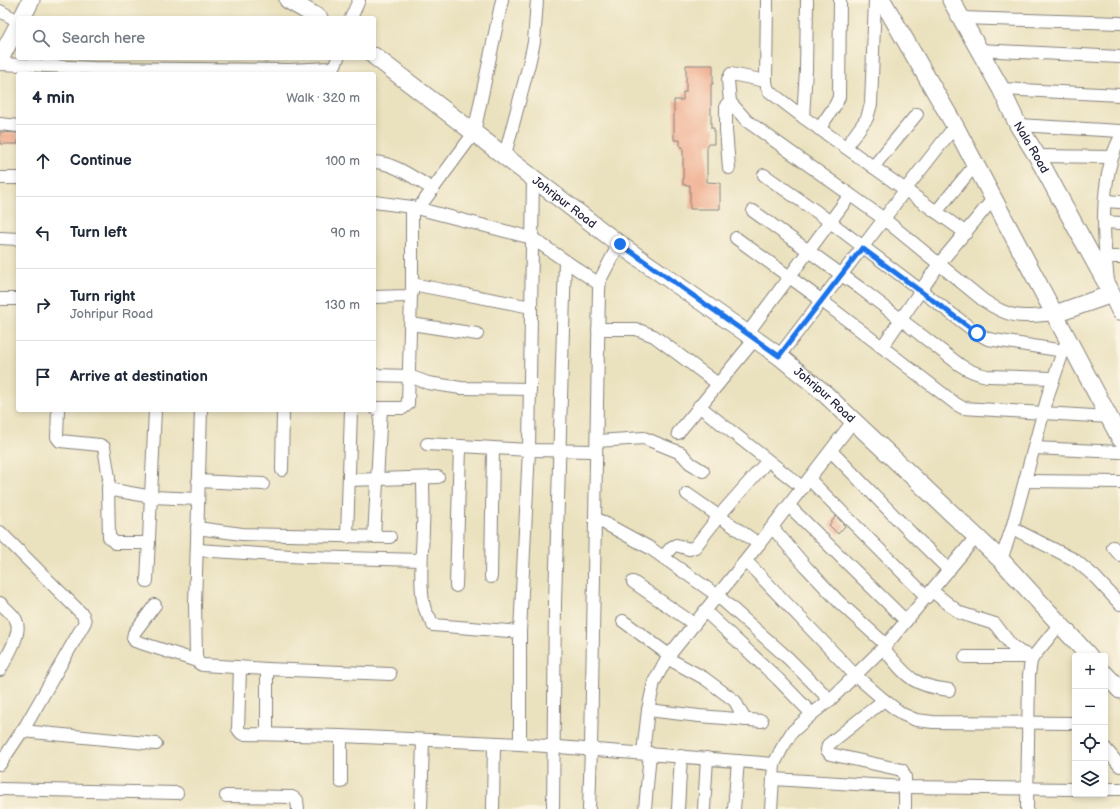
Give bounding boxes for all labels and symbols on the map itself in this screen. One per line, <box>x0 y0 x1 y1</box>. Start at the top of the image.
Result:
street label: Nala Road <box>1010 119 1052 176</box>
street label: Johripur Road <box>529 173 599 232</box>
route end <box>611 235 629 253</box>
route start <box>968 324 986 342</box>
street label: Johripur Road <box>791 364 858 426</box>

